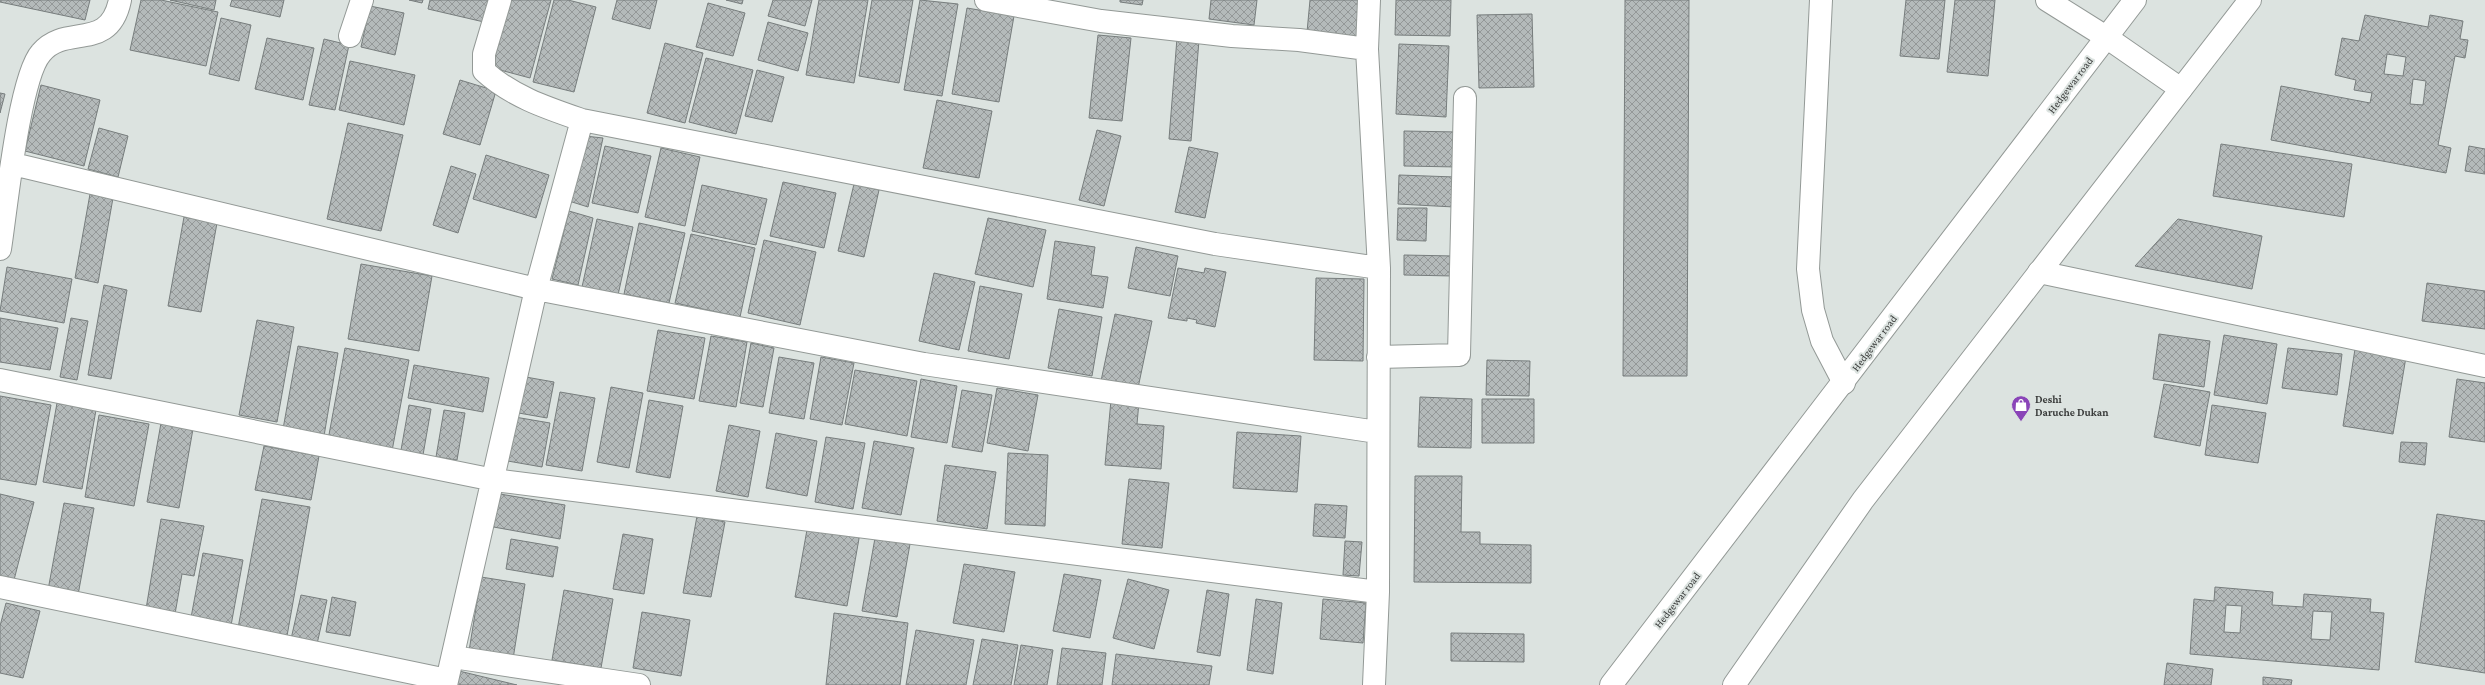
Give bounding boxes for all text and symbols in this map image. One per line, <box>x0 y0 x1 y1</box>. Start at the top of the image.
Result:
street label: Hedgewar road <box>2045 54 2096 116</box>
street label: Hedgewar road <box>1849 312 1900 374</box>
place label: Deshi Daruche Dukan <box>2035 393 2109 418</box>
shop icon: Deshi Daruche Dukan <box>2010 394 2032 422</box>
street label: Hedgewar road <box>1652 570 1703 631</box>

